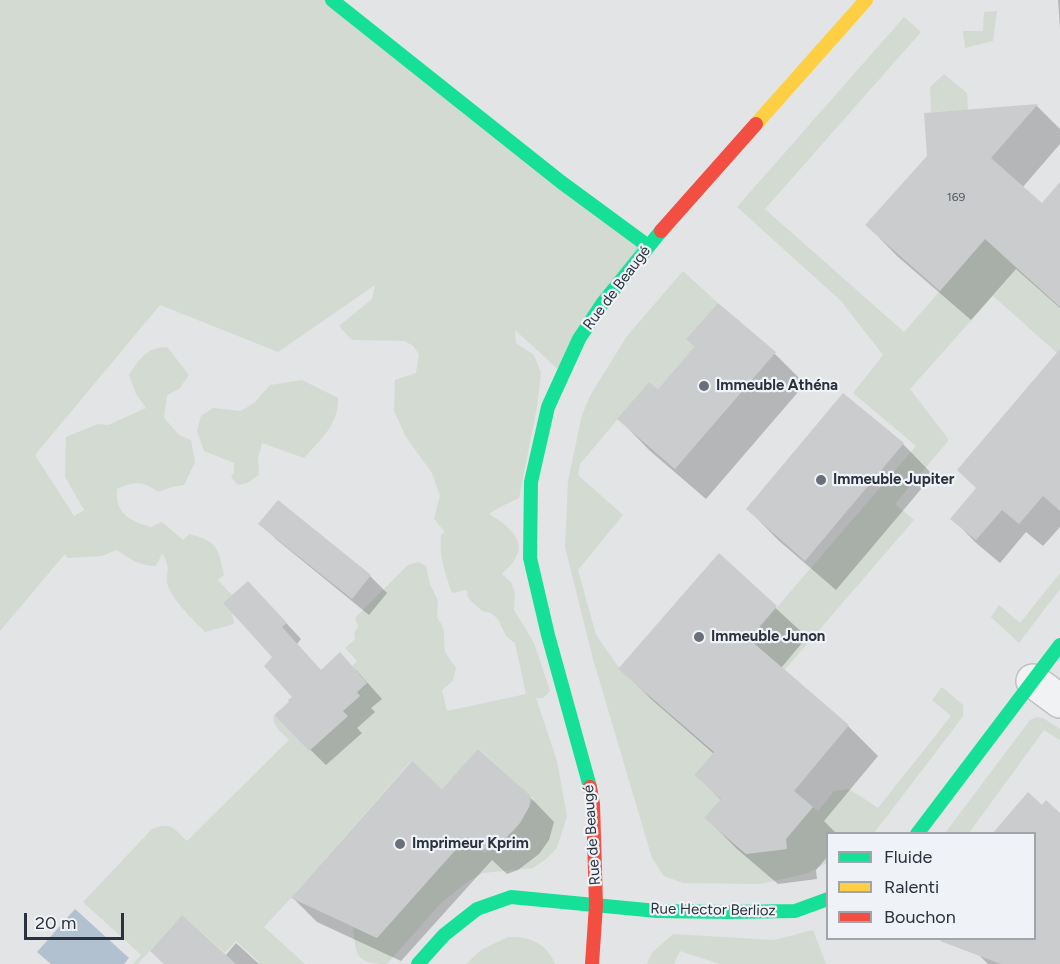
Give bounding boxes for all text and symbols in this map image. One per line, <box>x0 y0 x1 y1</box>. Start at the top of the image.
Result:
house number: 169 <box>947 190 965 204</box>
street label: Rue de Beaugé <box>580 242 654 334</box>
place label: Immeuble Athéna <box>716 377 838 395</box>
marker: Immeuble Athéna <box>697 379 711 393</box>
place label: Immeuble Jupiter <box>833 471 954 489</box>
marker: Immeuble Jupiter <box>814 473 828 487</box>
place label: Immeuble Junon <box>711 628 825 646</box>
marker: Immeuble Junon <box>692 630 706 644</box>
street label: Rue de Beaugé <box>580 784 604 886</box>
legend <box>826 832 1036 940</box>
place label: Imprimeur Kprim <box>412 835 529 853</box>
marker: Imprimeur Kprim <box>393 837 407 851</box>
text: Fluide <box>884 846 932 868</box>
text: Ralenti <box>884 876 939 898</box>
street label: Rue Hector Berlioz <box>650 900 776 920</box>
scale bar <box>27 901 128 939</box>
text: Bouchon <box>884 906 956 928</box>
text: 20 m <box>35 912 76 934</box>

